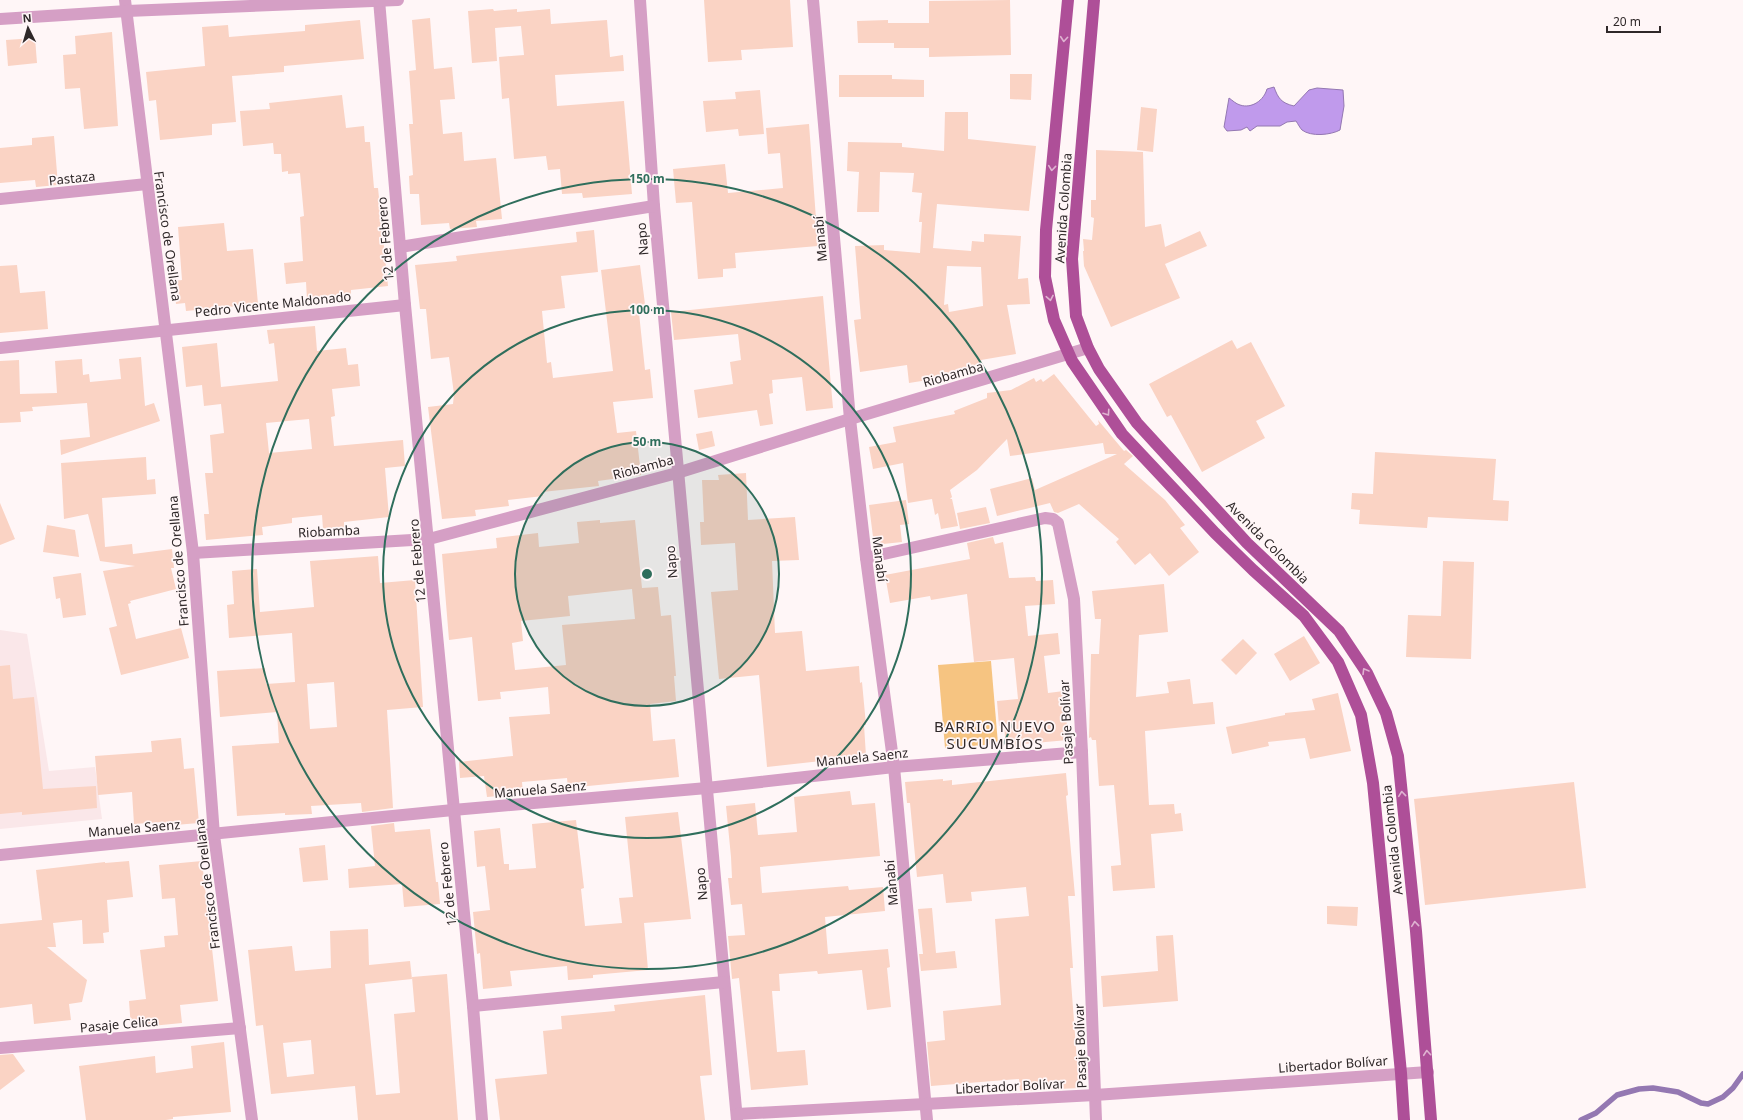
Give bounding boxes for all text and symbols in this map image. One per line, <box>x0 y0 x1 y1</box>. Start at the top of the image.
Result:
north arrow <box>8 8 48 48</box>
scale bar <box>1607 8 1660 34</box>
text: N <box>22 10 32 25</box>
text: 20 m <box>1613 13 1641 30</box>
one-way arrow <box>1060 36 1069 42</box>
street label: Avenida Colombia <box>1050 152 1076 264</box>
one-way arrow <box>1048 165 1057 171</box>
street label: Pastaza <box>48 167 96 189</box>
street label: Francisco de Orellana <box>150 170 186 302</box>
text: 150 m <box>629 170 665 187</box>
street label: 12 de Febrero <box>372 196 398 282</box>
street label: Manabí <box>809 215 831 263</box>
street label: Napo <box>632 222 652 256</box>
street label: Pedro Vicente Maldonado <box>194 287 352 321</box>
one-way arrow <box>1045 294 1053 301</box>
text: 100 m <box>629 301 665 318</box>
street label: Riobamba <box>921 357 985 391</box>
one-way arrow <box>1102 408 1109 415</box>
text: 50 m <box>633 433 661 450</box>
street label: Riobamba <box>611 450 675 484</box>
street label: Francisco de Orellana <box>163 495 193 627</box>
street label: Avenida Colombia <box>1223 497 1313 587</box>
street label: 12 de Febrero <box>404 518 430 604</box>
street label: Riobamba <box>298 520 360 542</box>
street label: Manabí <box>868 535 892 583</box>
street label: Napo <box>661 545 681 579</box>
centre of rings <box>640 567 654 581</box>
one-way arrow <box>1363 668 1370 675</box>
street label: Pasaje Bolívar <box>1055 678 1077 765</box>
district label: BARRIO NUEVO SUCUMBÍOS <box>934 716 1056 753</box>
street label: Manuela Saenz <box>815 743 909 771</box>
street label: Manuela Saenz <box>493 776 587 802</box>
street label: Avenida Colombia <box>1377 784 1407 896</box>
one-way arrow <box>1397 791 1406 797</box>
street label: Manuela Saenz <box>87 815 181 841</box>
street label: Francisco de Orellana <box>190 818 224 950</box>
street label: 12 de Febrero <box>434 841 460 927</box>
street label: Manabí <box>880 859 902 907</box>
street label: Napo <box>691 867 711 901</box>
one-way arrow <box>1411 921 1420 927</box>
street label: Pasaje Bolívar <box>1069 1003 1090 1089</box>
street label: Pasaje Celica <box>79 1012 159 1036</box>
one-way arrow <box>1422 1050 1431 1056</box>
street label: Libertador Bolívar <box>1278 1051 1389 1077</box>
street label: Libertador Bolívar <box>955 1074 1066 1098</box>

